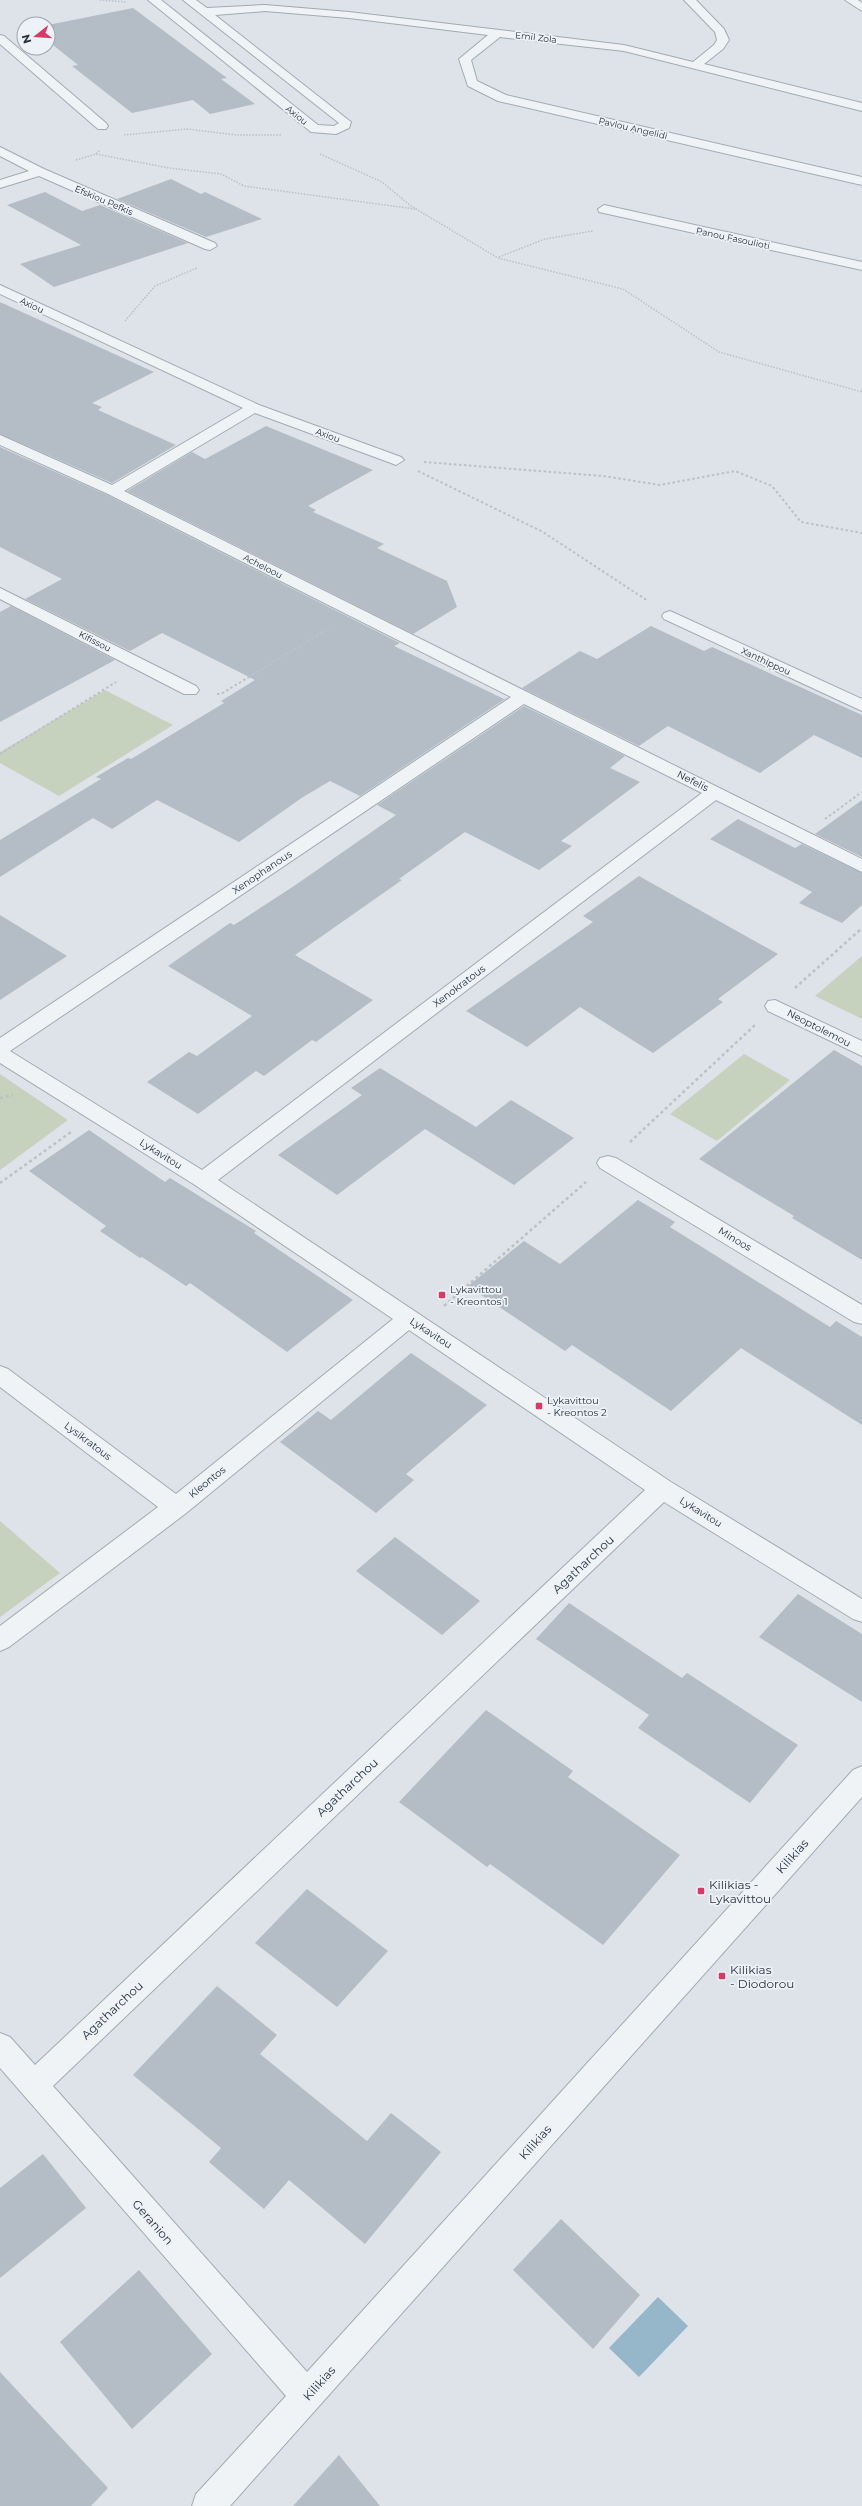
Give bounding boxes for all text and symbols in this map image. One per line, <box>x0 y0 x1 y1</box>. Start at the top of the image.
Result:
north arrow <box>16 16 56 56</box>
street label: Emil Zola <box>515 29 557 45</box>
text: N <box>18 33 34 45</box>
street label: Axiou <box>284 103 310 127</box>
street label: Pavlou Angelidi <box>597 115 669 141</box>
street label: Efskiou Pefkis <box>73 183 135 217</box>
street label: Panou Fasoulioti <box>695 225 771 251</box>
street label: Axiou <box>18 295 46 315</box>
street label: Axiou <box>314 426 342 444</box>
street label: Acheloou <box>241 551 285 581</box>
street label: Kifissou <box>77 628 113 654</box>
street label: Xanthippou <box>740 645 792 677</box>
street label: Nefelis <box>675 768 711 795</box>
street label: Xenophanous <box>230 847 294 897</box>
street label: Xenokratous <box>430 962 488 1010</box>
street label: Neoptolemou <box>785 1006 853 1050</box>
street label: Lykavitou <box>137 1136 185 1172</box>
street label: Minoos <box>716 1224 754 1254</box>
place label: Lykavittou - Kreontos 1 <box>450 1283 508 1308</box>
marker: Lykavittou - Kreontos 1 <box>437 1290 447 1300</box>
street label: Lykavitou <box>407 1315 455 1351</box>
place label: Lykavittou - Kreontos 2 <box>547 1394 607 1419</box>
marker: Lykavittou - Kreontos 2 <box>534 1401 544 1411</box>
street label: Lysikratous <box>62 1419 114 1463</box>
street label: Kleontos <box>186 1463 228 1501</box>
street label: Lykavitou <box>677 1494 725 1530</box>
street label: Agatharchou <box>549 1532 617 1596</box>
street label: Agatharchou <box>313 1755 381 1819</box>
street label: Kilikias <box>773 1835 812 1876</box>
place label: Kilikias - Lykavittou <box>709 1877 771 1906</box>
marker: Kilikias - Lykavittou <box>696 1886 706 1896</box>
place label: Kilikias - Diodorou <box>730 1962 794 1991</box>
marker: Kilikias - Diodorou <box>717 1971 727 1981</box>
street label: Agatharchou <box>78 1978 146 2042</box>
street label: Kilikias <box>516 2121 555 2162</box>
street label: Geranion <box>129 2196 177 2248</box>
street label: Kilikias <box>300 2362 339 2403</box>

